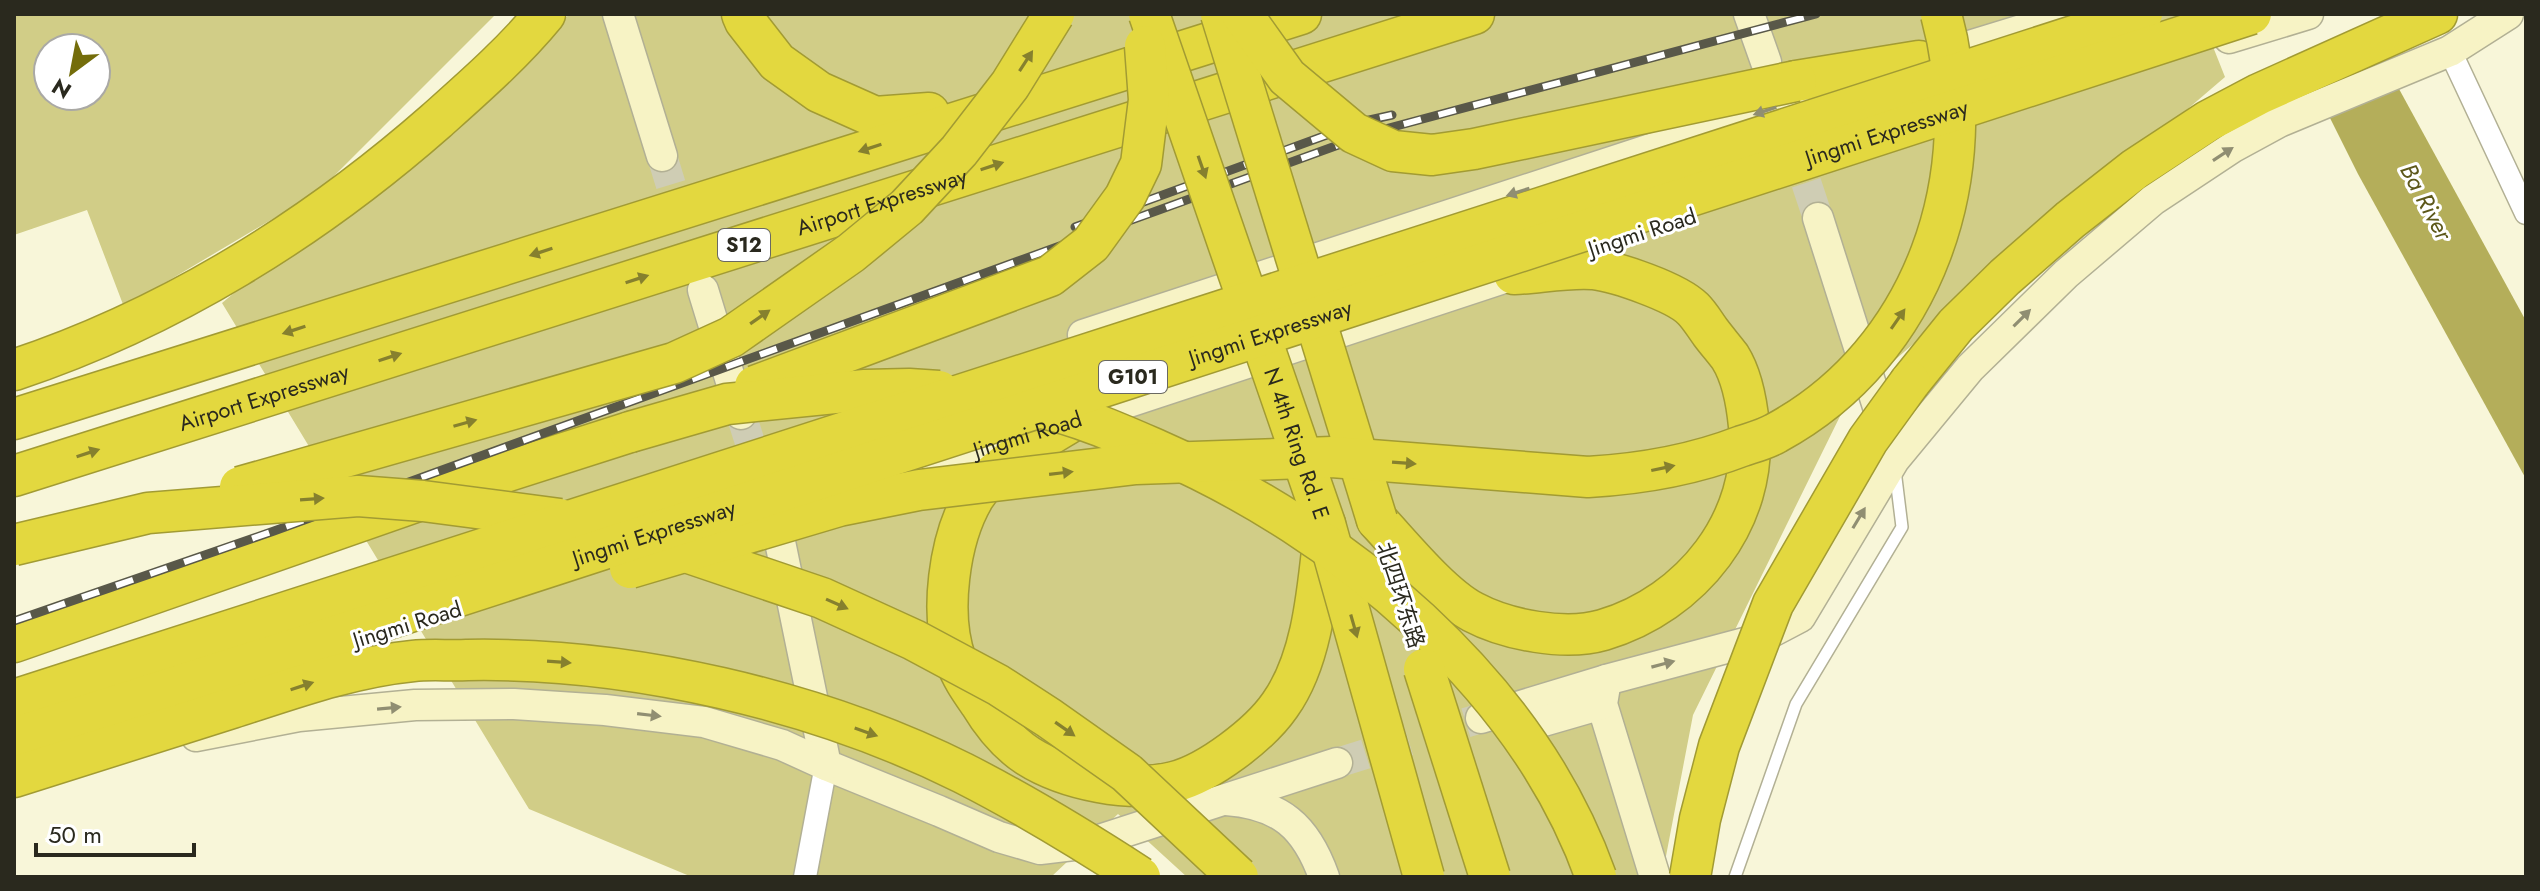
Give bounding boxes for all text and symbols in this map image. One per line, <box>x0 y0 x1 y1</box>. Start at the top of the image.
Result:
north arrow <box>32 32 112 112</box>
one-way arrow <box>1018 50 1033 72</box>
text: N <box>46 71 77 107</box>
street label: Jingmi Expressway <box>1798 91 1973 175</box>
one-way arrow <box>1752 106 1776 118</box>
one-way arrow <box>857 142 881 155</box>
one-way arrow <box>2212 147 2234 161</box>
one-way arrow <box>1196 155 1208 179</box>
water label: Ba River <box>2392 157 2462 248</box>
street label: Airport Expressway <box>792 159 971 243</box>
one-way arrow <box>980 160 1004 172</box>
one-way arrow <box>1505 187 1529 199</box>
street label: Jingmi Road <box>1581 199 1700 265</box>
road number: S12 <box>718 229 770 261</box>
one-way arrow <box>529 246 553 259</box>
one-way arrow <box>626 272 650 285</box>
street label: Jingmi Expressway <box>1182 291 1356 375</box>
one-way arrow <box>1890 308 1905 329</box>
one-way arrow <box>750 309 771 324</box>
one-way arrow <box>2012 309 2031 328</box>
one-way arrow <box>281 324 305 337</box>
one-way arrow <box>378 351 402 363</box>
street label: Airport Expressway <box>175 355 353 439</box>
road number: G101 <box>1099 361 1167 393</box>
street label: N 4th Ring Rd. E <box>1256 363 1338 524</box>
street label: Jingmi Road <box>966 403 1086 467</box>
one-way arrow <box>453 416 477 429</box>
one-way arrow <box>77 446 101 459</box>
one-way arrow <box>1392 457 1417 470</box>
one-way arrow <box>1650 461 1675 474</box>
one-way arrow <box>1049 467 1074 480</box>
street label: Jingmi Expressway <box>565 491 740 575</box>
one-way arrow <box>300 492 325 505</box>
one-way arrow <box>1851 507 1865 529</box>
street label: 北四环东路 <box>1369 538 1433 652</box>
street label: Jingmi Road <box>346 592 465 657</box>
one-way arrow <box>825 597 849 611</box>
one-way arrow <box>1348 615 1361 639</box>
one-way arrow <box>547 656 572 669</box>
one-way arrow <box>1651 658 1676 670</box>
one-way arrow <box>290 679 314 692</box>
one-way arrow <box>377 701 402 714</box>
one-way arrow <box>637 709 662 722</box>
one-way arrow <box>1054 721 1075 736</box>
one-way arrow <box>854 726 878 739</box>
scale bar <box>36 807 194 857</box>
text: 50 m <box>48 817 102 852</box>

